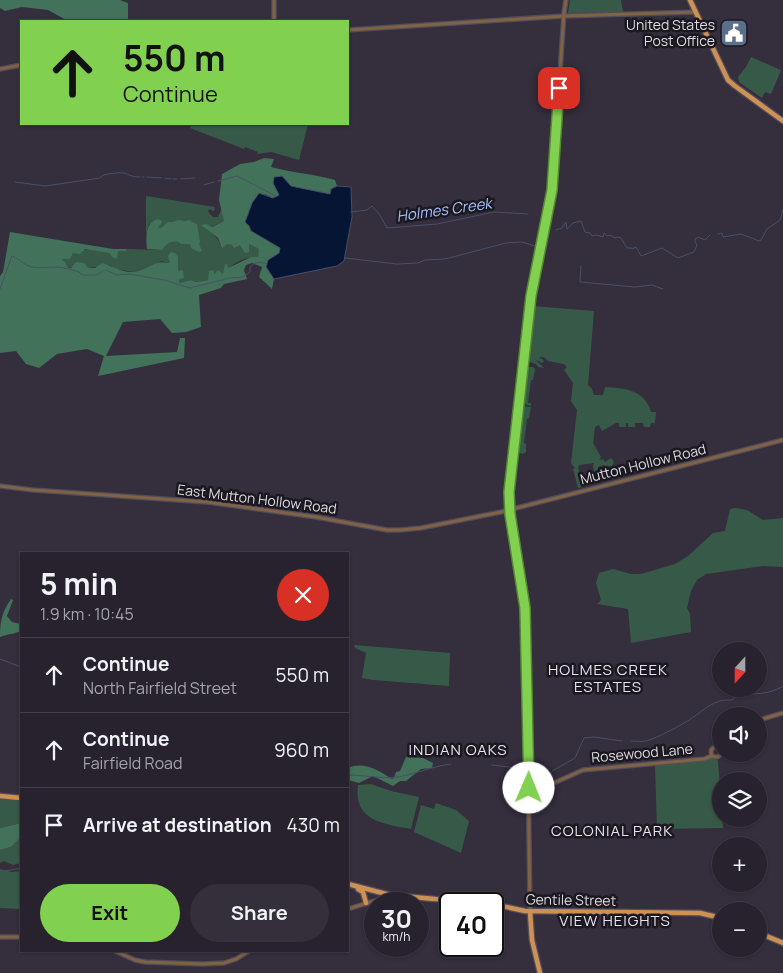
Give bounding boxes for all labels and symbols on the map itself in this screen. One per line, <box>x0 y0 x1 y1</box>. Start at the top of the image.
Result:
place label: United States Post Office <box>626 15 715 50</box>
public building icon: United States Post Office <box>719 18 749 48</box>
pin <box>538 67 580 109</box>
water label: Holmes Creek <box>395 192 495 227</box>
street label: Mutton Hollow Road <box>578 439 708 488</box>
street label: East Mutton Hollow Road <box>176 479 338 518</box>
north arrow <box>712 642 768 698</box>
district label: HOLMES CREEK ESTATES <box>548 659 668 697</box>
district label: INDIAN OAKS <box>409 739 507 760</box>
street label: Rosewood Lane <box>590 739 693 766</box>
position arrow <box>502 761 554 813</box>
district label: COLONIAL PARK <box>551 820 673 841</box>
street label: Gentile Street <box>526 889 617 910</box>
speed limit sign: 40 <box>439 892 504 957</box>
district label: VIEW HEIGHTS <box>559 910 671 931</box>

